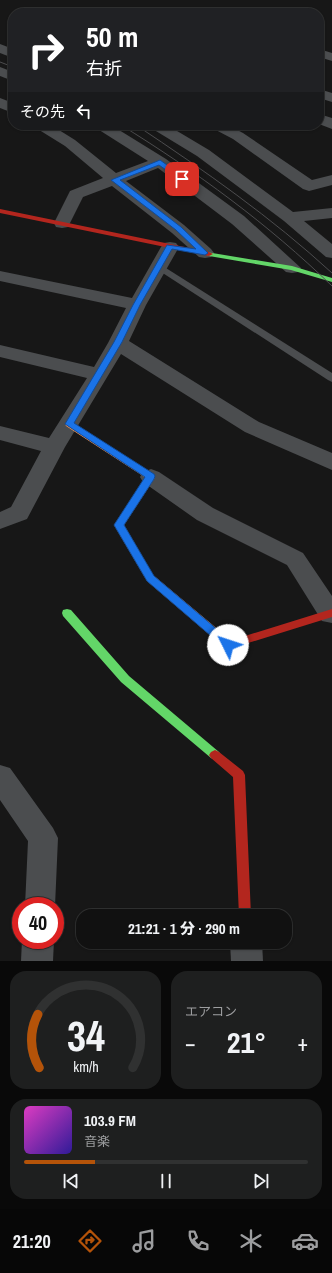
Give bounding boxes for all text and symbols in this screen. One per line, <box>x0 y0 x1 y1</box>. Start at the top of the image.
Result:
text: 50 m <box>86 18 138 56</box>
icon: right <box>20 24 72 76</box>
text: 右折 <box>86 56 122 81</box>
icon: left <box>73 100 95 122</box>
text: その先 <box>20 101 65 122</box>
pin <box>165 162 199 196</box>
icon: arrive <box>171 168 193 190</box>
position arrow <box>207 624 249 666</box>
speed limit sign: 40 <box>12 897 64 949</box>
text: 21:21 · 1 分 · 290 m <box>128 918 240 939</box>
text: エアコン <box>185 1003 237 1020</box>
text: 34 <box>67 1008 104 1064</box>
text: 21° <box>227 1022 266 1062</box>
text: − <box>185 1028 196 1058</box>
text: + <box>297 1028 308 1058</box>
text: km/h <box>73 1057 98 1076</box>
text: 103.9 FM <box>84 1110 136 1131</box>
text: 音楽 <box>84 1133 110 1150</box>
icon: previous <box>60 1170 82 1192</box>
icon: pause <box>155 1170 177 1192</box>
icon: next <box>250 1170 272 1192</box>
icon: directions <box>76 1227 104 1255</box>
icon: music <box>130 1227 158 1255</box>
icon: phone <box>184 1227 212 1255</box>
icon: climate <box>237 1227 265 1255</box>
icon: car <box>291 1227 319 1255</box>
text: 21:20 <box>13 1229 51 1254</box>

